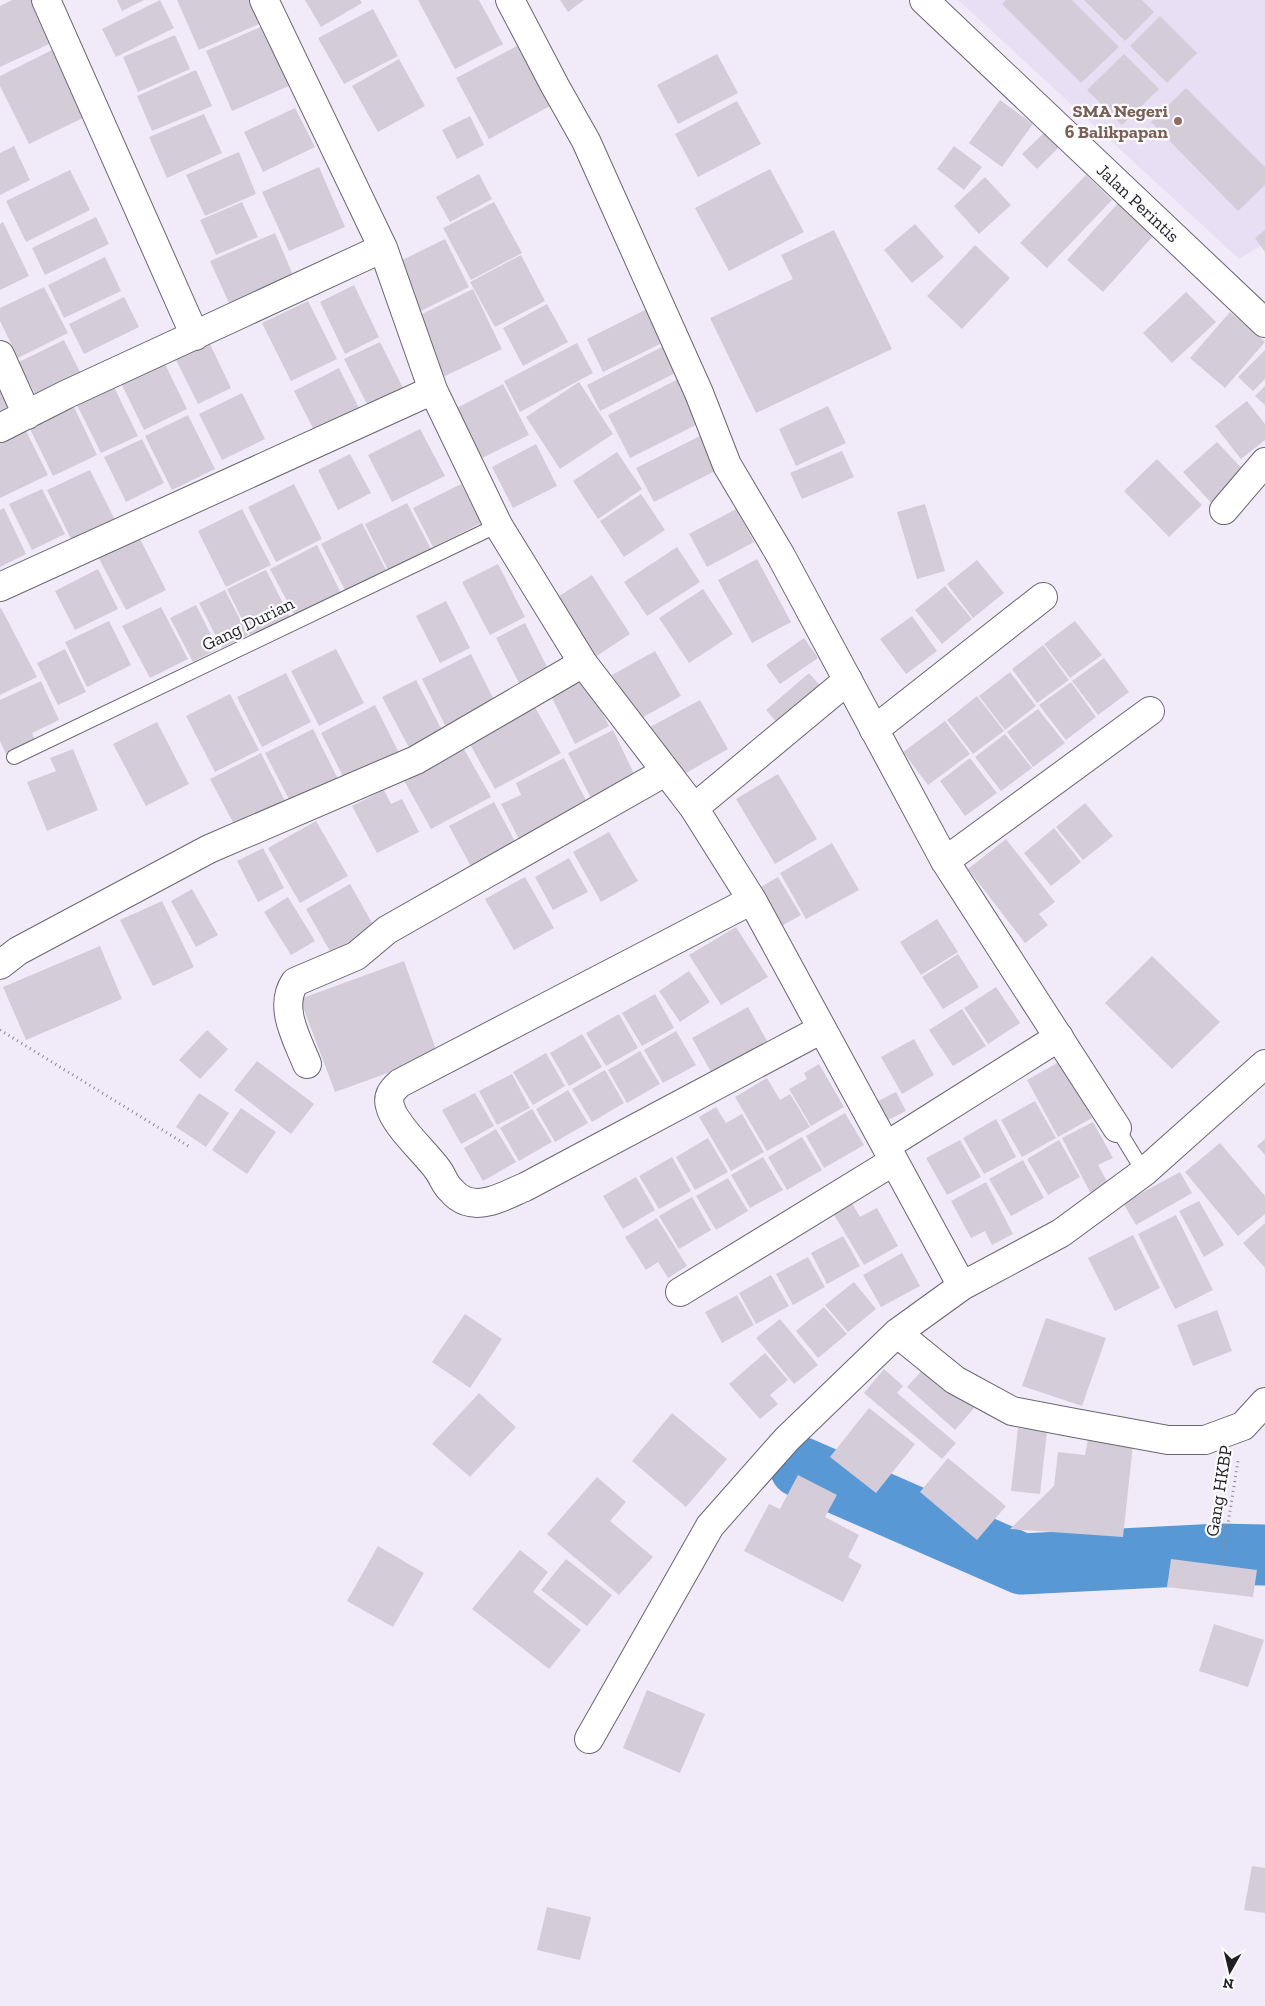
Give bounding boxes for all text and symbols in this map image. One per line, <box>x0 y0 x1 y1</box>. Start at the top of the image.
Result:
place label: SMA Negeri 6 Balikpapan <box>1065 100 1169 143</box>
marker: SMA Negeri 6 Balikpapan <box>1172 115 1184 127</box>
street label: Jalan Perintis <box>1092 159 1184 247</box>
street label: Gang Durian <box>198 592 298 656</box>
street label: Gang HKBP <box>1201 1444 1237 1538</box>
north arrow <box>1205 1946 1255 1996</box>
text: N <box>1221 1974 1235 1993</box>

